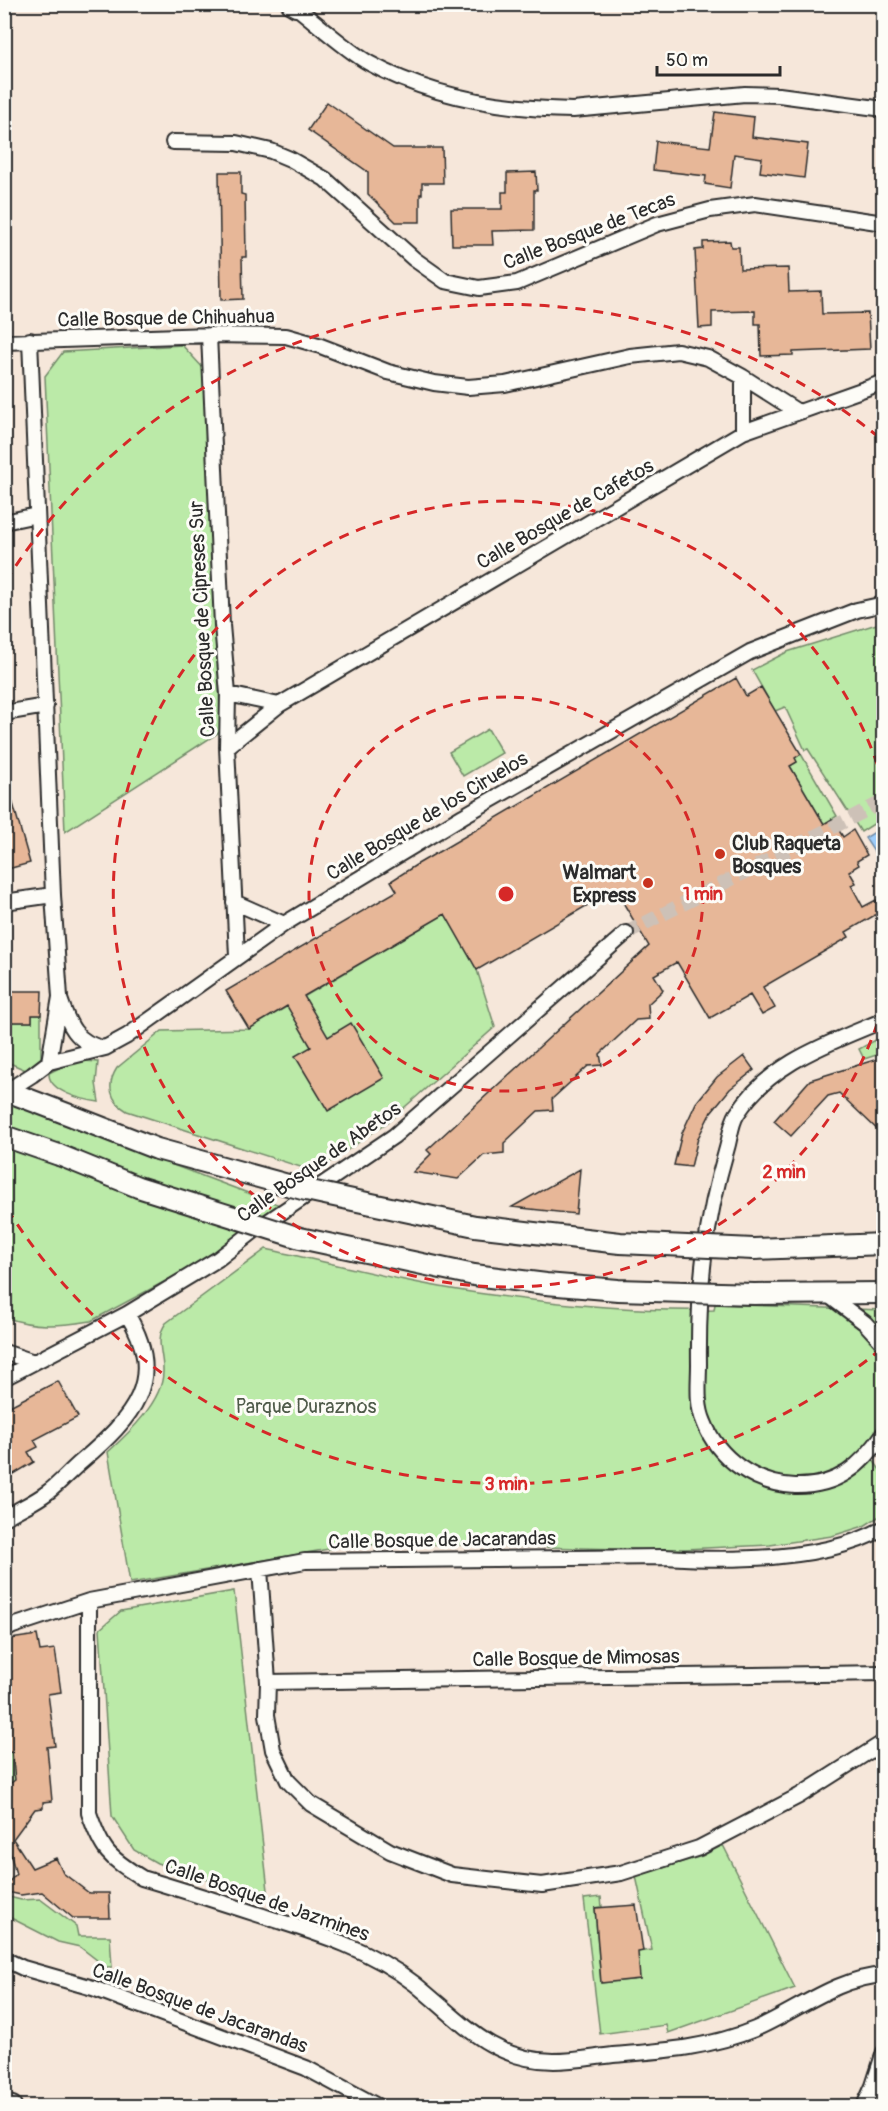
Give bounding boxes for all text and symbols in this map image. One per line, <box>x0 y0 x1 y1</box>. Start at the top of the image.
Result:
scale bar <box>657 39 780 77</box>
text: 50 m <box>666 49 708 72</box>
street label: Calle Bosque de Tecas <box>499 187 679 275</box>
street label: Calle Bosque de Chihuahua <box>57 304 275 332</box>
street label: Calle Bosque de Cafetos <box>472 453 658 575</box>
street label: Calle Bosque de Cipreses Sur <box>183 500 221 738</box>
street label: Calle Bosque de los Ciruelos <box>322 746 532 886</box>
place label: Club Raqueta Bosques <box>732 831 841 879</box>
marker: Club Raqueta Bosques <box>713 847 727 861</box>
place label: Walmart Express <box>563 860 637 908</box>
marker: Walmart Express <box>641 876 655 890</box>
text: 1 min <box>683 883 723 906</box>
centre of rings <box>496 884 516 904</box>
street label: Calle Bosque de Abetos <box>232 1096 406 1228</box>
text: 2 min <box>762 1161 806 1184</box>
park label: Parque Duraznos <box>236 1394 376 1419</box>
text: 3 min <box>484 1473 528 1496</box>
street label: Calle Bosque de Jacarandas <box>328 1526 556 1554</box>
street label: Calle Bosque de Mimosas <box>472 1644 680 1672</box>
street label: Calle Bosque de Jazmines <box>161 1853 373 1947</box>
street label: Calle Bosque de Jacarandas <box>89 1957 311 2059</box>

